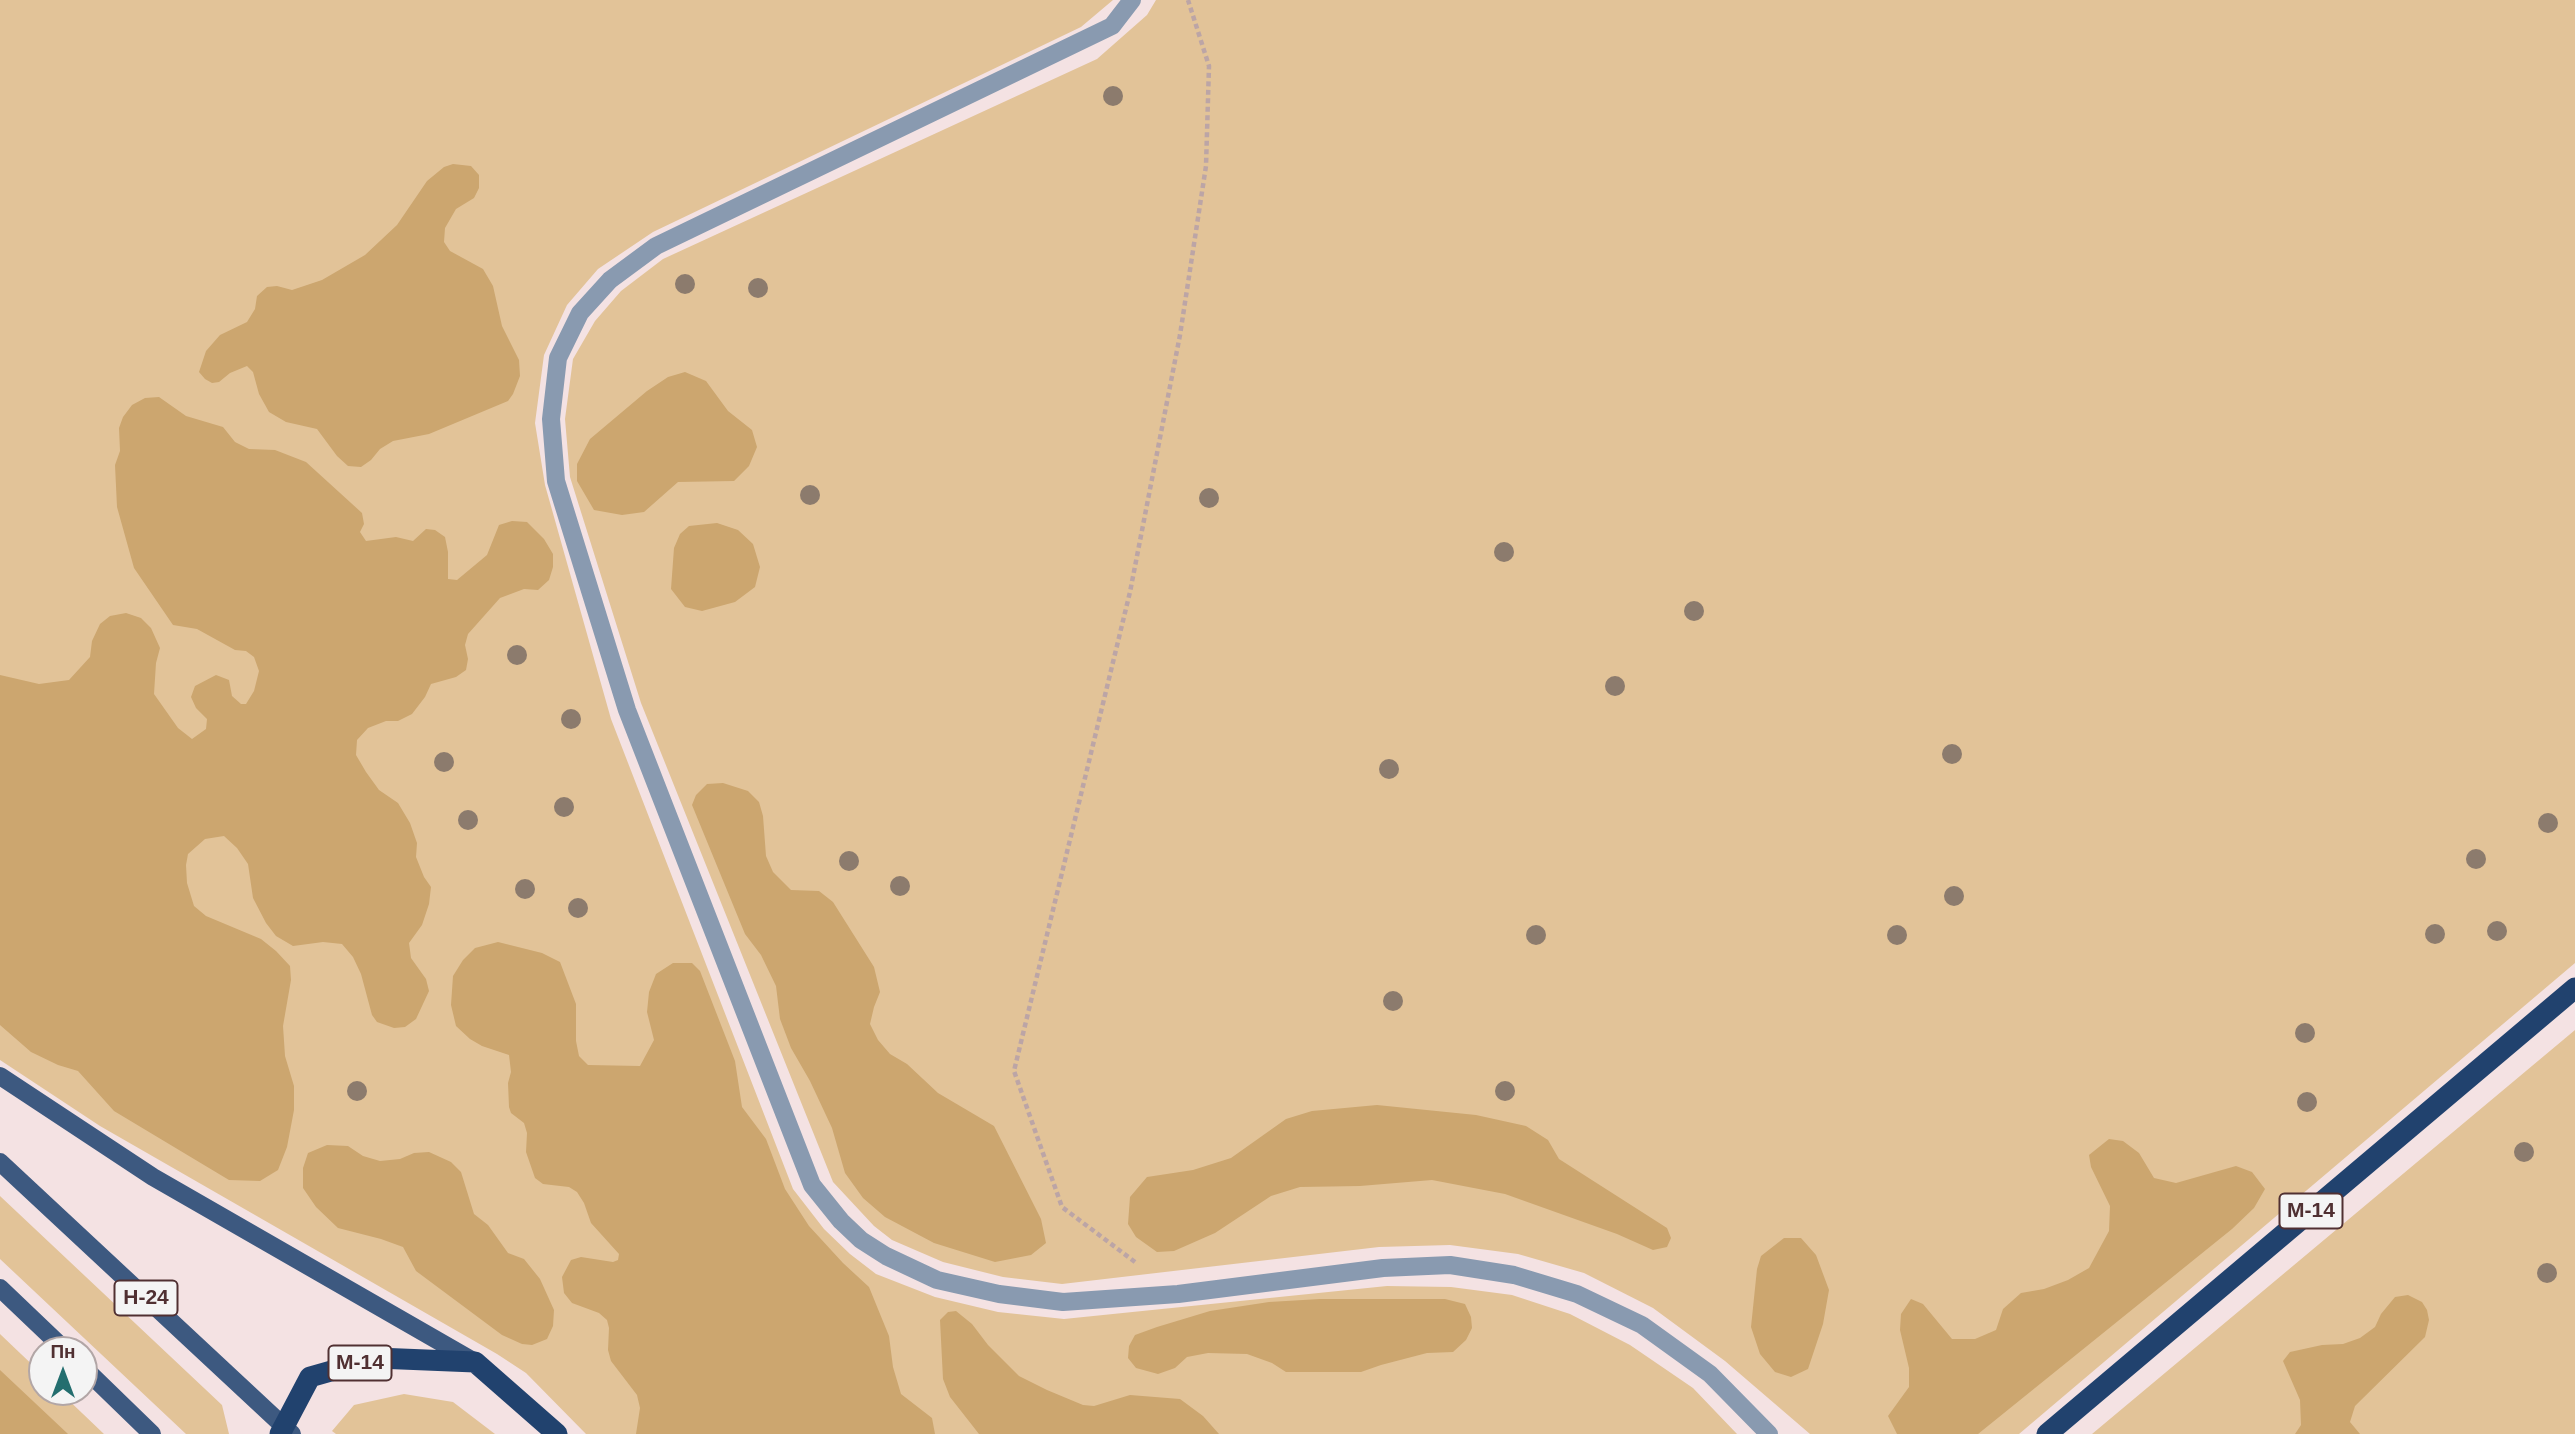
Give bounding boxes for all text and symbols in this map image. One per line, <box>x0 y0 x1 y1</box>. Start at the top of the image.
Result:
road number: М-14 <box>2280 1194 2342 1228</box>
road number: Н-24 <box>114 1280 178 1316</box>
north arrow <box>28 1336 98 1406</box>
text: Пн <box>50 1341 76 1362</box>
road number: М-14 <box>328 1346 392 1380</box>

